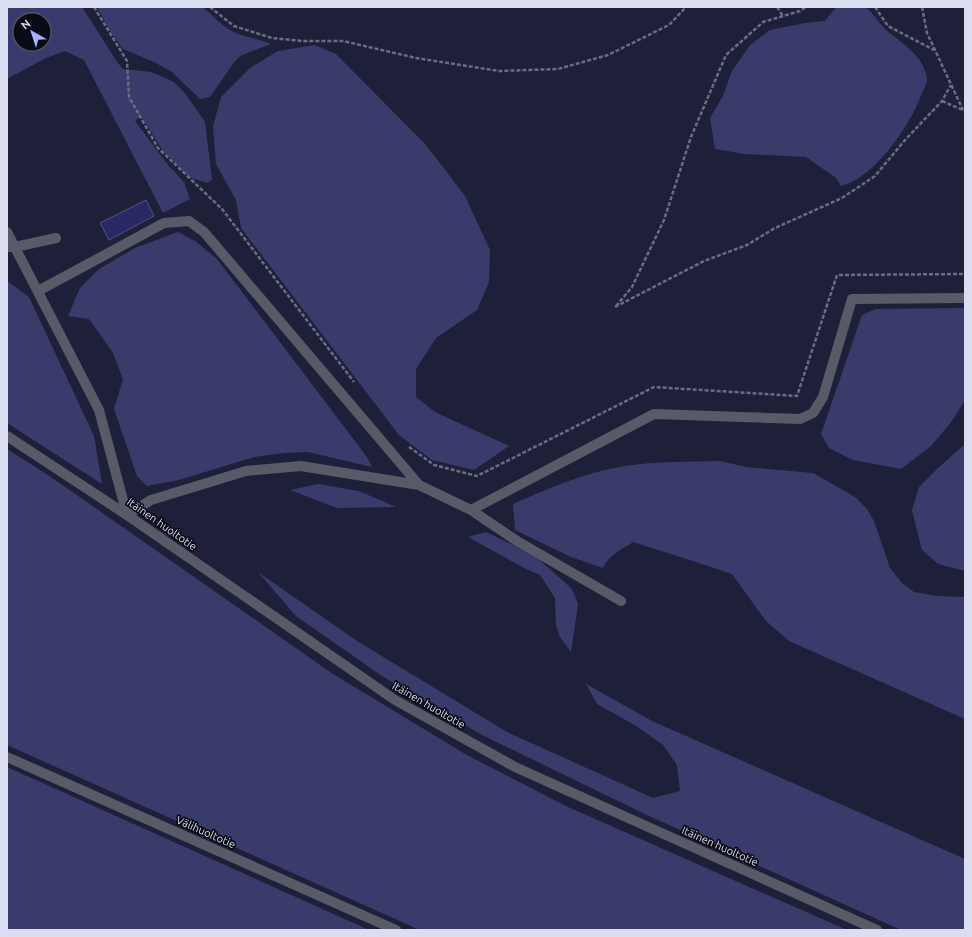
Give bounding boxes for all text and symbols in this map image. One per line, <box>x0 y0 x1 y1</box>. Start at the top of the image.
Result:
north arrow <box>12 12 52 52</box>
text: N <box>19 17 33 31</box>
street label: Itäinen huoltotie <box>125 495 199 553</box>
street label: Itäinen huoltotie <box>390 679 468 731</box>
street label: Välihuoltotie <box>174 814 238 850</box>
street label: Itäinen huoltotie <box>680 824 760 868</box>

